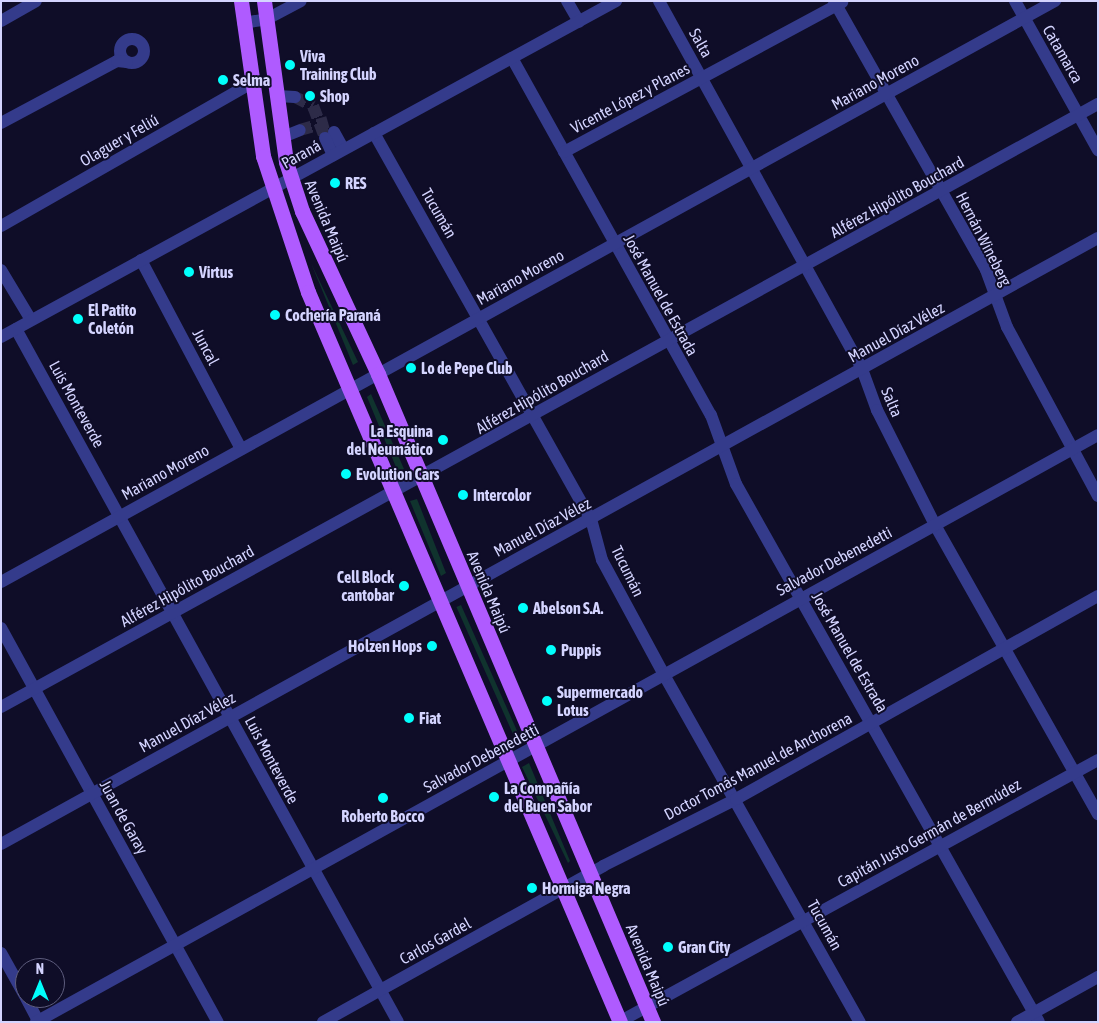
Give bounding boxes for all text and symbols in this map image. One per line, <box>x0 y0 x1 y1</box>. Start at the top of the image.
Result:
street label: Catamarca <box>1039 22 1087 86</box>
street label: Salta <box>685 25 717 61</box>
place label: Viva Training Club <box>300 46 377 84</box>
street label: Mariano Moreno <box>828 50 922 114</box>
marker: Viva Training Club <box>284 59 296 71</box>
street label: Vicente López y Planes <box>567 59 693 137</box>
place label: Selma <box>233 70 270 90</box>
marker: Selma <box>217 74 229 86</box>
place label: Shop <box>320 86 350 106</box>
marker: Shop <box>304 90 316 102</box>
street label: Olaguer y Feliú <box>76 110 162 170</box>
street label: Paraná <box>278 135 324 173</box>
street label: Alférez Hipólito Bouchard <box>827 152 967 242</box>
place label: RES <box>345 173 367 193</box>
street label: Avenida Maipú <box>301 177 353 265</box>
marker: RES <box>329 177 341 189</box>
street label: Tucumán <box>417 185 461 241</box>
street label: Hernán Wineberg <box>952 189 1016 289</box>
street label: José Manuel de Estrada <box>620 231 702 359</box>
street label: Mariano Moreno <box>473 245 567 309</box>
place label: Virtus <box>199 262 233 282</box>
marker: Virtus <box>183 266 195 278</box>
street label: Manuel Díaz Vélez <box>845 298 947 366</box>
place label: El Patito Coletón <box>88 300 136 338</box>
place label: Cochería Paraná <box>285 305 381 325</box>
marker: Cochería Paraná <box>269 309 281 321</box>
marker: El Patito Coletón <box>72 313 84 325</box>
street label: Juncal <box>189 326 223 368</box>
street label: Alférez Hipólito Bouchard <box>472 346 612 438</box>
street label: Luis Monteverde <box>45 357 109 451</box>
place label: Lo de Pepe Club <box>421 358 513 378</box>
marker: Lo de Pepe Club <box>405 362 417 374</box>
street label: Salta <box>877 384 907 420</box>
place label: La Esquina del Neumático <box>347 421 433 459</box>
marker: La Esquina del Neumático <box>437 434 449 446</box>
street label: Mariano Moreno <box>118 440 212 504</box>
place label: Evolution Cars <box>356 464 440 484</box>
marker: Evolution Cars <box>340 468 352 480</box>
place label: Intercolor <box>473 485 531 505</box>
marker: Intercolor <box>457 489 469 501</box>
street label: Manuel Díaz Vélez <box>490 493 594 561</box>
street label: Salvador Debenedetti <box>773 523 895 599</box>
street label: Alférez Hipólito Bouchard <box>117 541 257 631</box>
street label: Tucumán <box>607 542 649 600</box>
street label: Avenida Maipú <box>463 548 515 636</box>
place label: Cell Block cantobar <box>337 567 394 605</box>
marker: Cell Block cantobar <box>398 580 410 592</box>
street label: José Manuel de Estrada <box>808 588 892 716</box>
place label: Abelson S.A. <box>533 598 603 618</box>
marker: Abelson S.A. <box>517 602 529 614</box>
place label: Holzen Hops <box>348 636 422 656</box>
marker: Holzen Hops <box>426 640 438 652</box>
place label: Puppis <box>561 640 601 660</box>
marker: Puppis <box>545 644 557 656</box>
place label: Supermercado Lotus <box>557 682 643 720</box>
street label: Manuel Díaz Vélez <box>136 688 238 756</box>
marker: Supermercado Lotus <box>541 695 553 707</box>
place label: Fiat <box>419 708 441 728</box>
street label: Doctor Tomás Manuel de Anchorena <box>661 708 855 824</box>
marker: Fiat <box>403 712 415 724</box>
street label: Luis Monteverde <box>241 713 303 807</box>
street label: Salvador Debenedetti <box>420 720 542 796</box>
street label: Capitán Justo Germán de Bermúdez <box>834 775 1024 891</box>
street label: Juan de Garay <box>96 777 152 857</box>
place label: La Compañía del Buen Sabor <box>504 778 592 816</box>
marker: La Compañía del Buen Sabor <box>488 791 500 803</box>
marker: Roberto Bocco <box>377 792 389 804</box>
place label: Roberto Bocco <box>341 806 425 826</box>
place label: Hormiga Negra <box>542 878 630 898</box>
marker: Hormiga Negra <box>526 882 538 894</box>
street label: Tucumán <box>803 897 847 953</box>
street label: Carlos Gardel <box>396 914 474 968</box>
street label: Avenida Maipú <box>622 921 674 1009</box>
place label: Gran City <box>678 937 730 957</box>
marker: Gran City <box>662 941 674 953</box>
north arrow <box>15 958 65 1008</box>
text: N <box>36 961 44 977</box>

